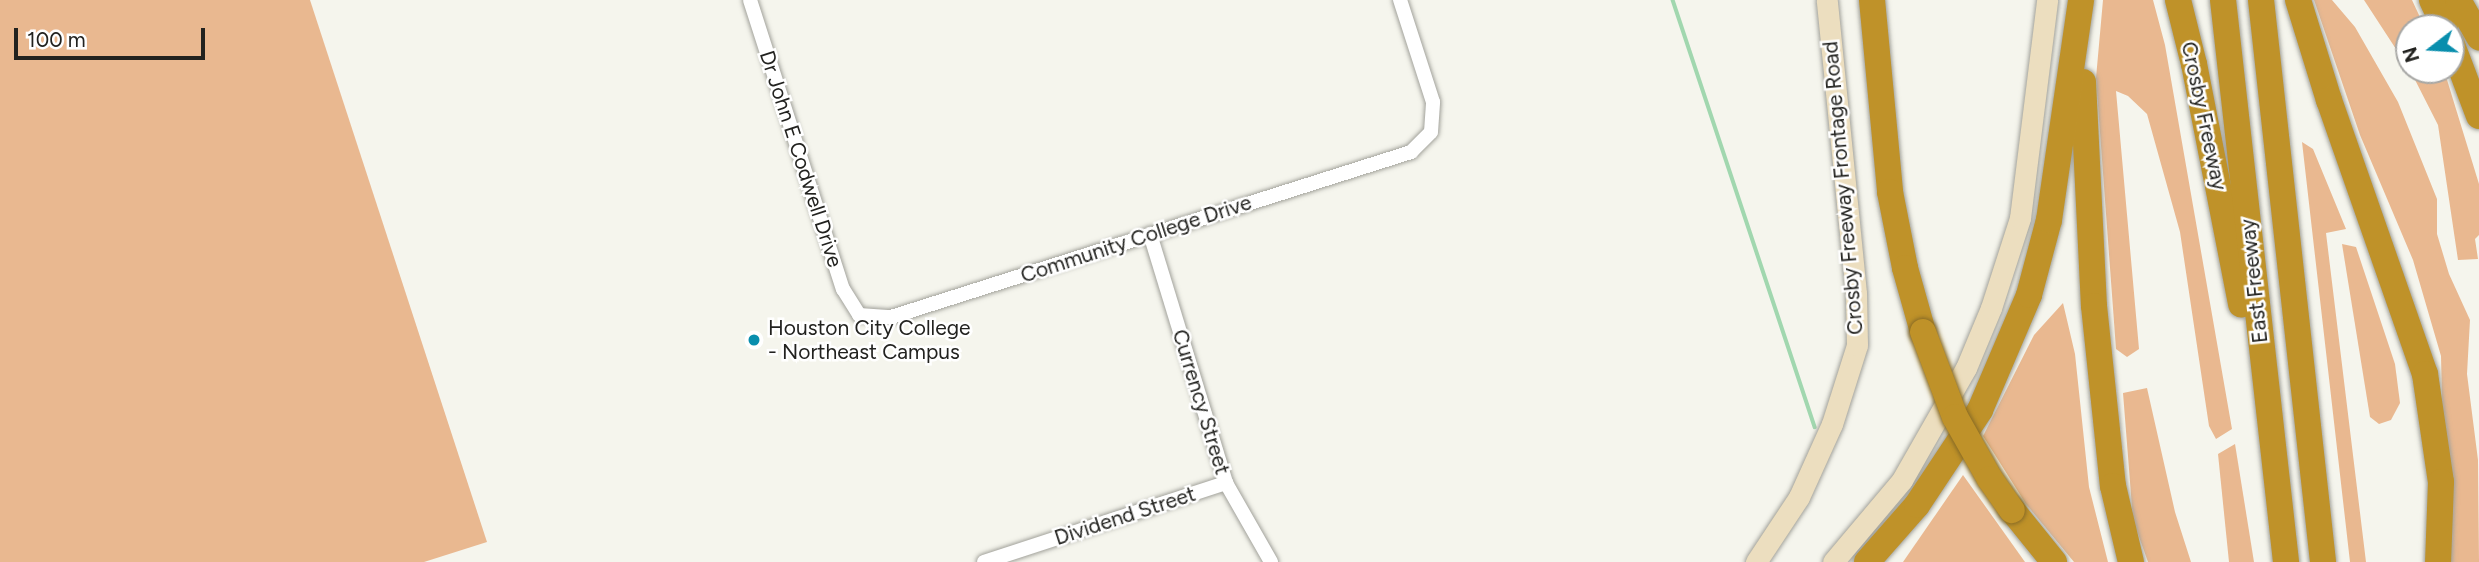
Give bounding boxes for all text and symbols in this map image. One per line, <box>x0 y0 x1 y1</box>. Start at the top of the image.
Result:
scale bar <box>18 14 208 58</box>
north arrow <box>2395 14 2465 84</box>
text: 100 m <box>27 27 86 52</box>
street label: Crosby Freeway <box>2176 39 2232 193</box>
street label: Crosby Freeway Frontage Road <box>1818 40 1868 336</box>
text: N <box>2398 44 2424 65</box>
street label: Dr John E Codwell Drive <box>754 48 848 270</box>
street label: Community College Drive <box>1017 190 1255 288</box>
street label: East Freeway <box>2235 218 2273 344</box>
place label: Houston City College - Northeast Campus <box>768 315 970 365</box>
street label: Currency Street <box>1167 326 1235 478</box>
marker: Houston City College - Northeast Campus <box>746 332 762 348</box>
street label: Dividend Street <box>1051 481 1199 551</box>

